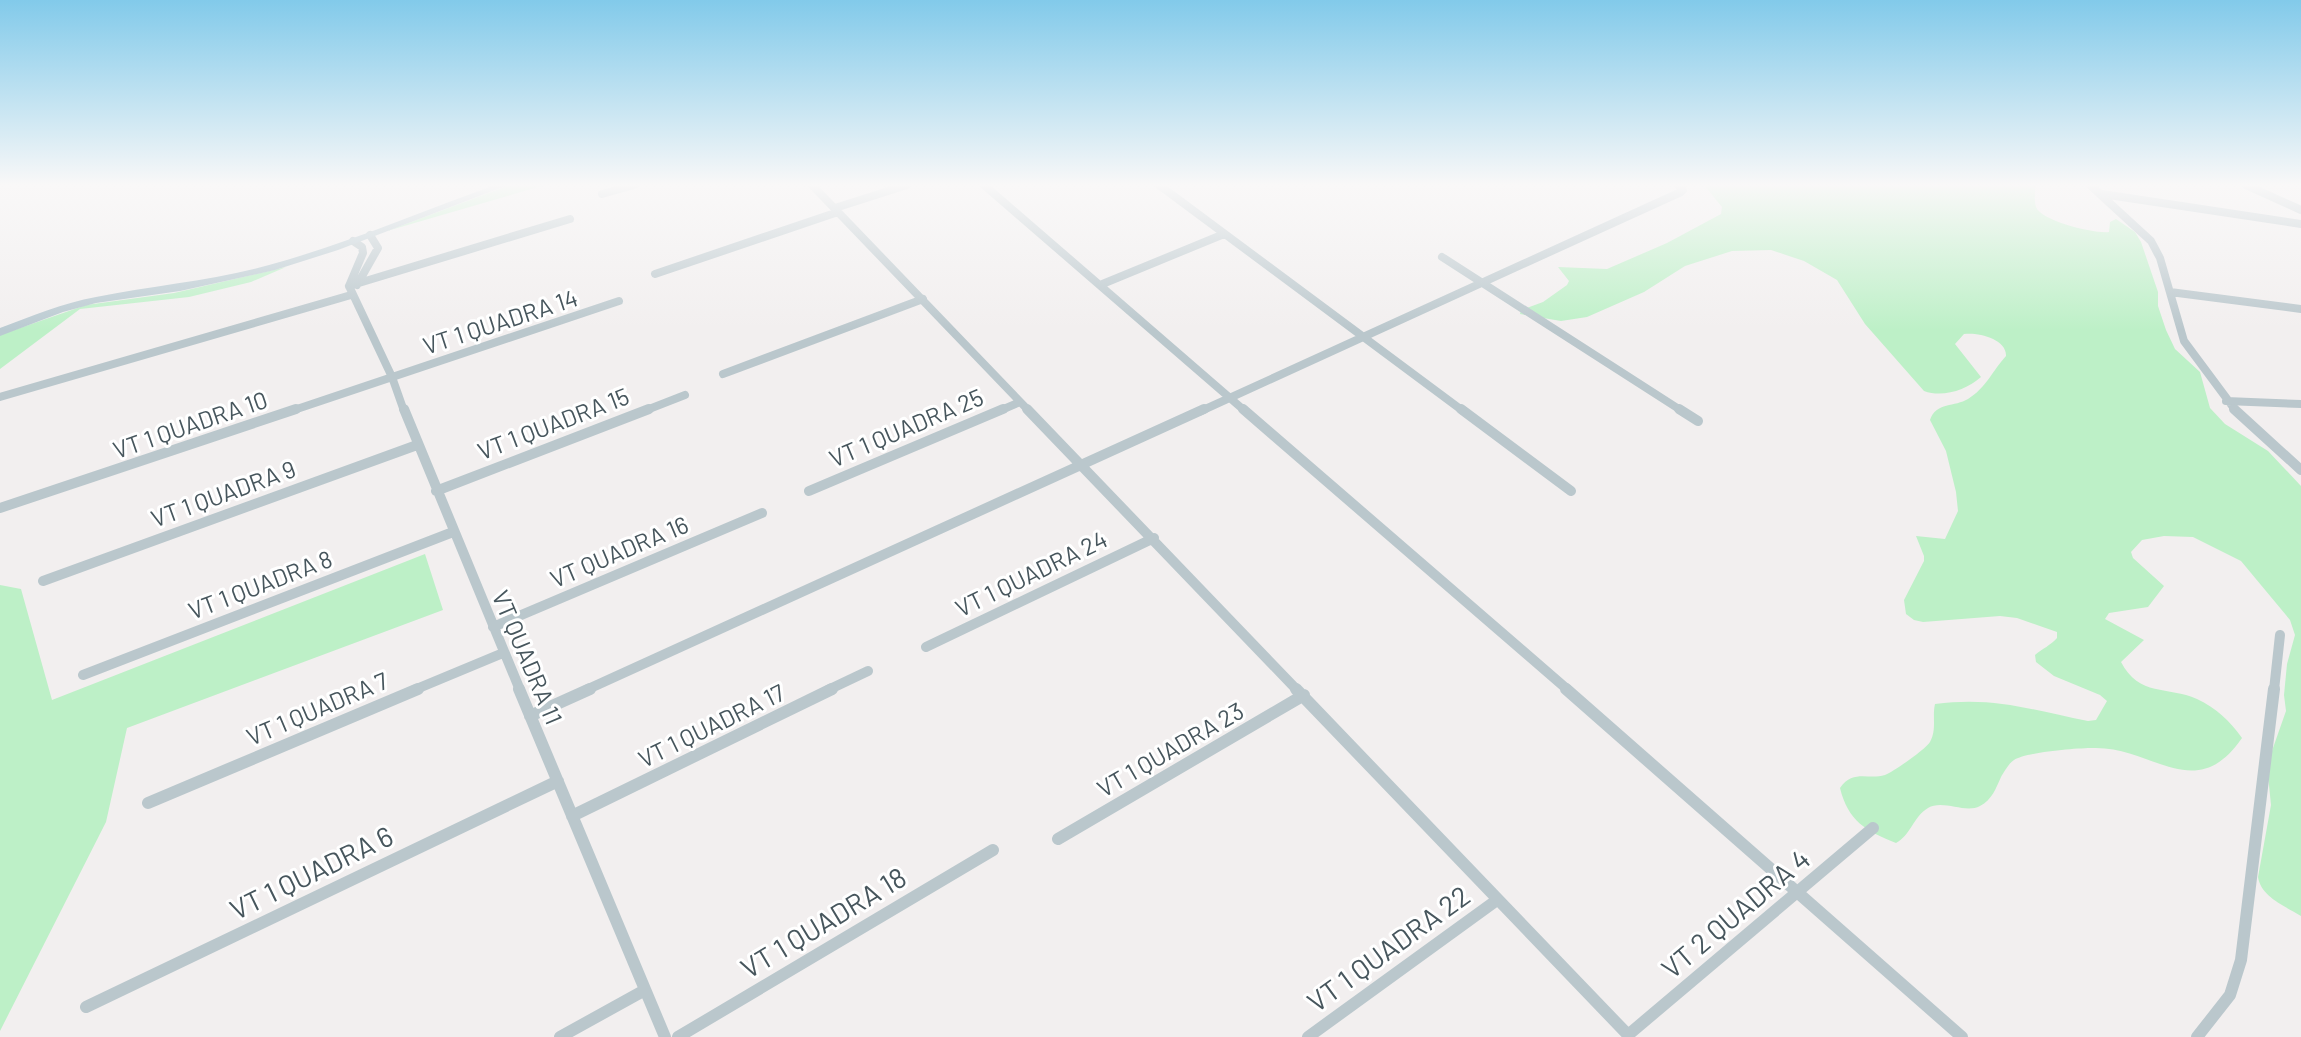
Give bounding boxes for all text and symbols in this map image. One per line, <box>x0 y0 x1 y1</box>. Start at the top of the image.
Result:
street label: VT 1 QUADRA 14 <box>419 282 581 360</box>
street label: VT 1 QUADRA 15 <box>473 381 633 465</box>
street label: VT 1 QUADRA 25 <box>825 382 987 472</box>
street label: VT 1 QUADRA 10 <box>109 384 271 464</box>
street label: VT 1 QUADRA 9 <box>147 453 299 533</box>
street label: VT QUADRA 16 <box>546 509 692 593</box>
street label: VT 1 QUADRA 24 <box>950 524 1112 622</box>
street label: VT 1 QUADRA 8 <box>184 543 336 625</box>
street label: VT QUADRA 11 <box>487 586 569 728</box>
street label: VT 1 QUADRA 7 <box>242 665 392 751</box>
street label: VT 1 QUADRA 17 <box>633 677 789 773</box>
street label: VT 1 QUADRA 23 <box>1092 695 1248 803</box>
street label: VT 1 QUADRA 6 <box>224 818 398 926</box>
street label: VT 2 QUADRA 4 <box>1654 841 1816 985</box>
street label: VT 1 QUADRA 18 <box>734 859 912 985</box>
street label: VT 1 QUADRA 22 <box>1300 878 1476 1018</box>

